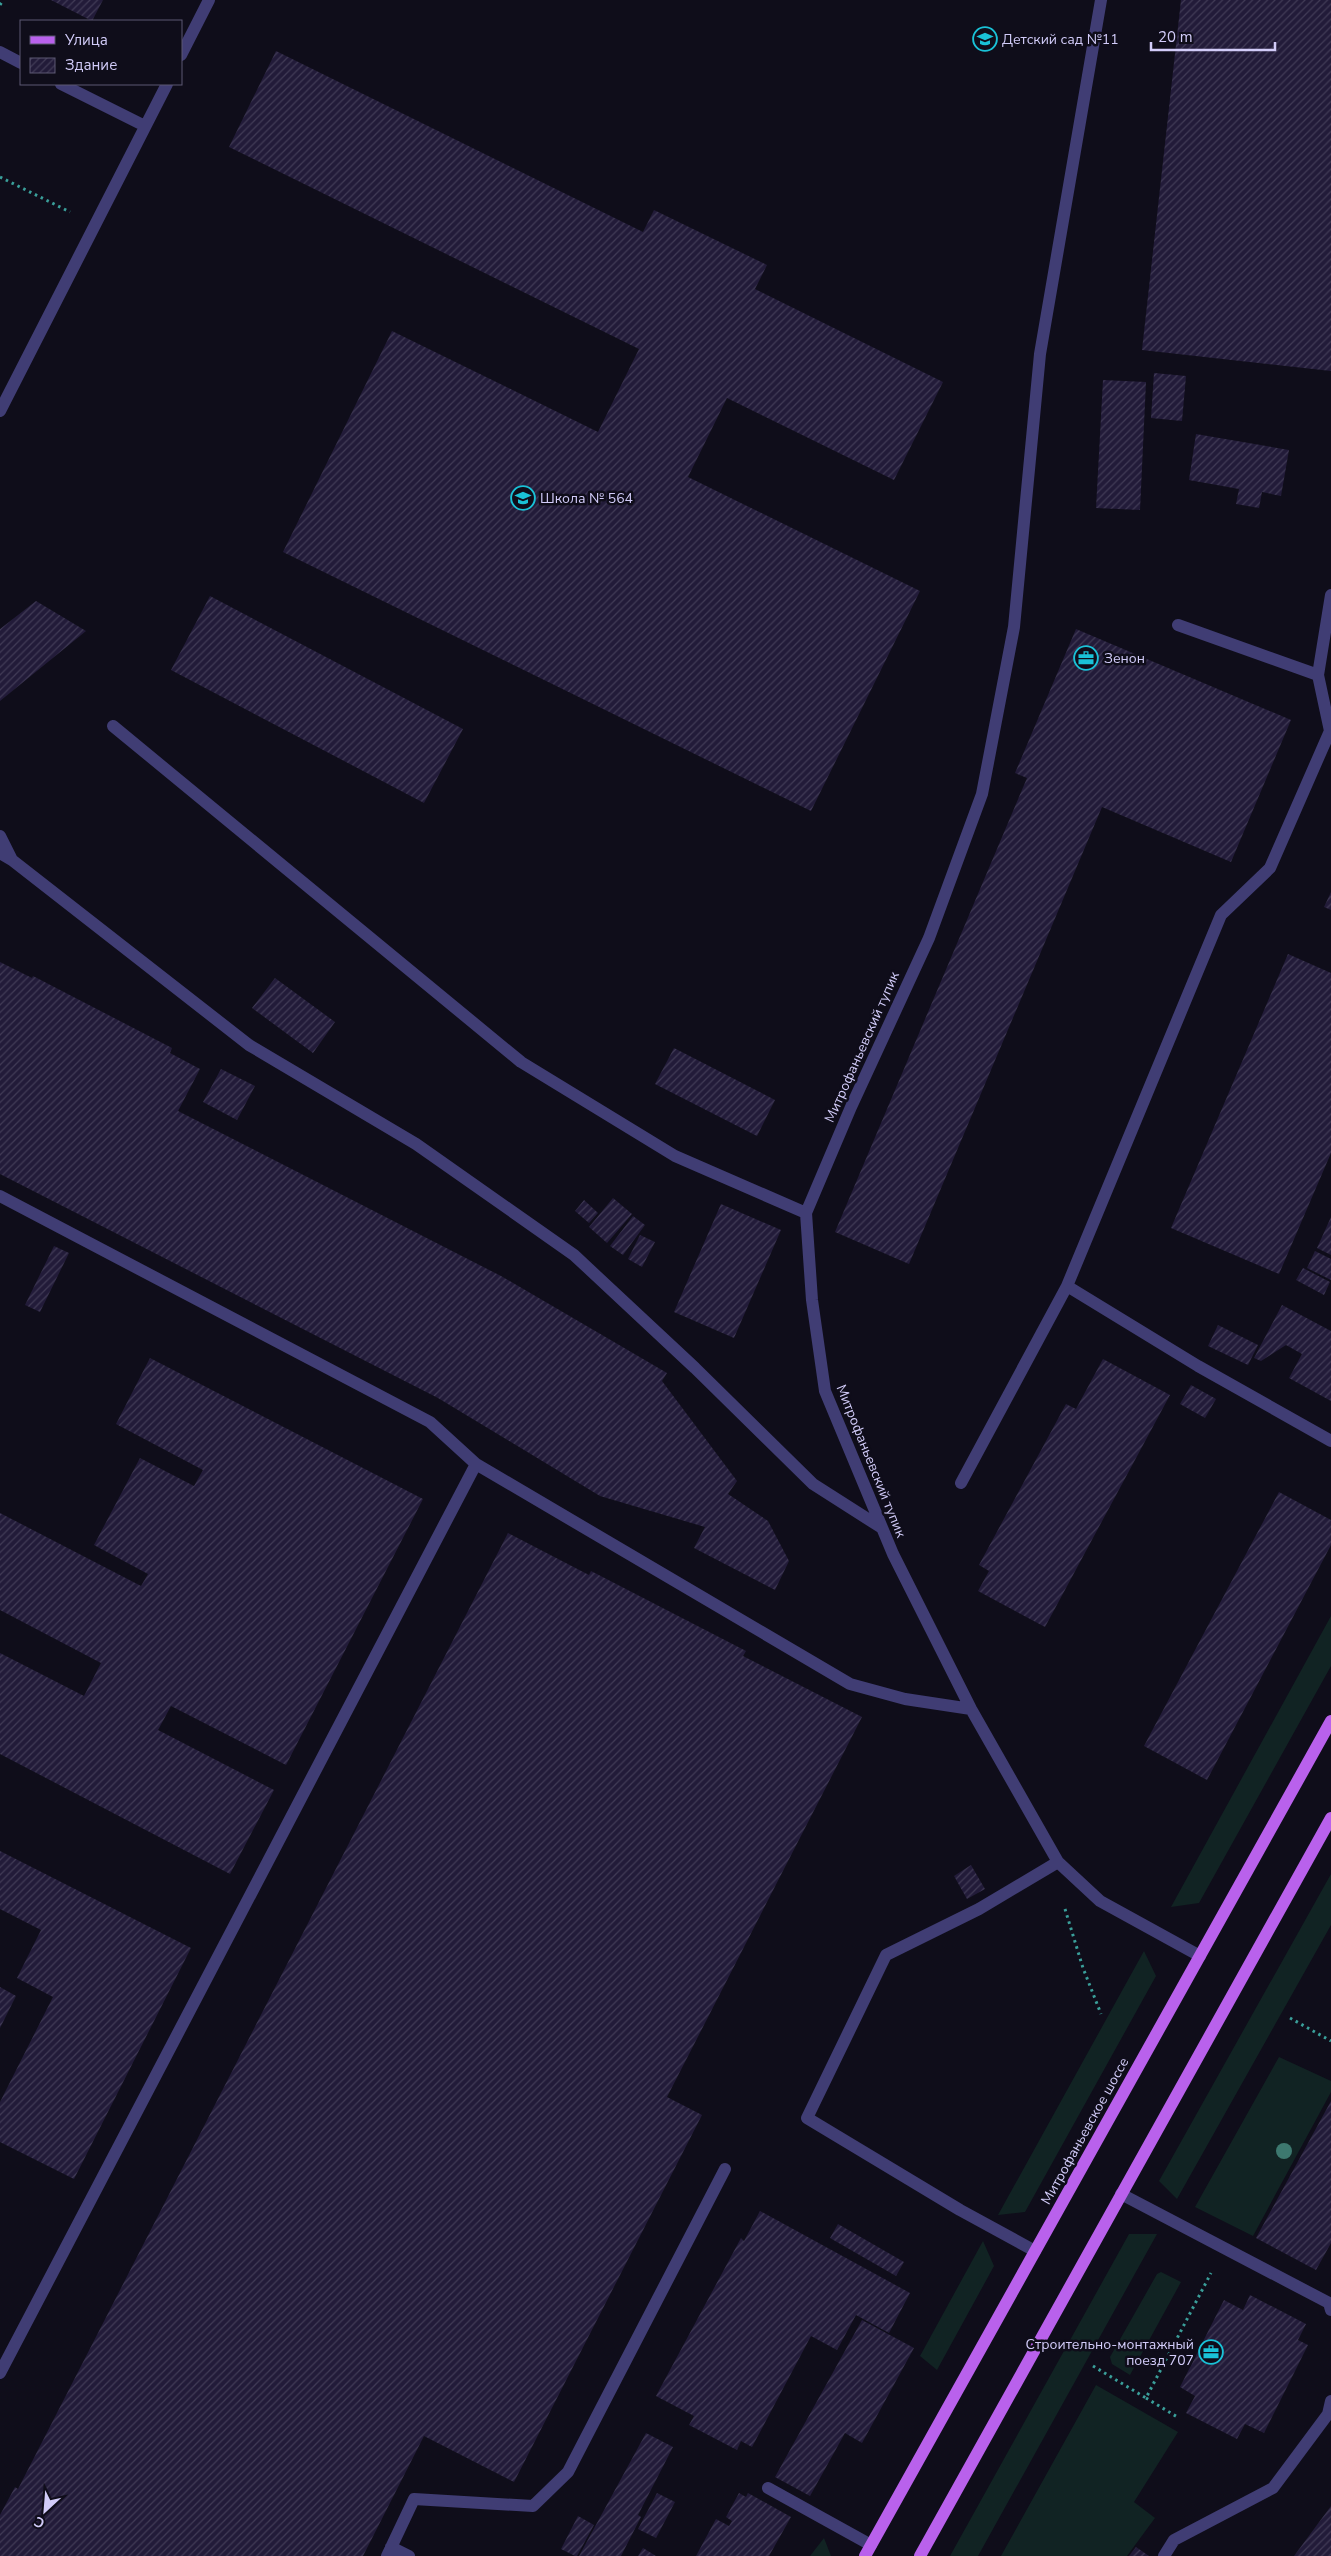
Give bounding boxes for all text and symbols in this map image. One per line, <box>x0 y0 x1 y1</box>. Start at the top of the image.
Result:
legend <box>20 20 182 85</box>
scale bar <box>1151 20 1275 52</box>
school or university icon: Детский сад №11 <box>972 26 998 52</box>
text: 20 m <box>1158 27 1193 47</box>
text: Улица <box>64 30 108 50</box>
place label: Детский сад №11 <box>1002 30 1119 49</box>
text: Здание <box>65 55 117 75</box>
school or university icon: Школа № 564 <box>510 485 536 511</box>
place label: Школа № 564 <box>540 489 633 508</box>
office icon: Зенон <box>1073 645 1099 671</box>
place label: Зенон <box>1104 649 1145 668</box>
street label: Митрофаньевский тупик <box>820 968 904 1126</box>
street label: Митрофаньевский тупик <box>832 1382 911 1541</box>
street label: Митрофаньевское шоссе <box>1037 2054 1133 2208</box>
place label: Строительно-монтажный поезд 707 <box>1026 2335 1194 2370</box>
office icon: Строительно-монтажный поезд 707 <box>1198 2339 1224 2365</box>
north arrow <box>20 2486 70 2536</box>
text: С <box>31 2511 48 2533</box>

